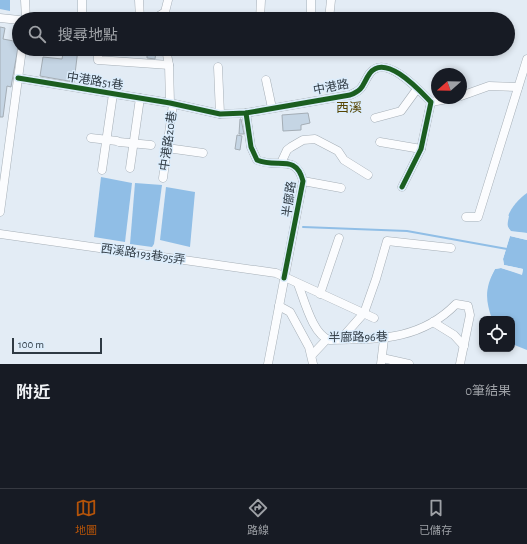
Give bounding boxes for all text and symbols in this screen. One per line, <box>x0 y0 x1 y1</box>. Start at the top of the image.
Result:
search box <box>12 12 515 56</box>
icon: search <box>26 23 48 45</box>
text: 搜尋地點 <box>58 28 118 43</box>
north arrow <box>431 68 467 104</box>
street label: 中港路51巷 <box>66 70 124 91</box>
street label: 中港路 <box>312 77 350 96</box>
district label: 西溪 <box>336 101 362 115</box>
street label: 中港路20巷 <box>157 110 178 171</box>
street label: 半廍路 <box>280 180 297 218</box>
street label: 西溪路193巷95弄 <box>100 241 186 266</box>
map controls <box>479 316 515 352</box>
button: locate <box>479 316 515 352</box>
street label: 半廍路96巷 <box>328 329 388 344</box>
scale bar <box>12 336 102 355</box>
text: 100 m <box>18 339 44 350</box>
text: 附近 <box>16 384 50 401</box>
text: 0筆結果 <box>465 385 511 398</box>
tab: 地圖 <box>75 497 97 537</box>
tab: 路線 <box>247 497 269 537</box>
tab: 已儲存 <box>419 497 452 537</box>

